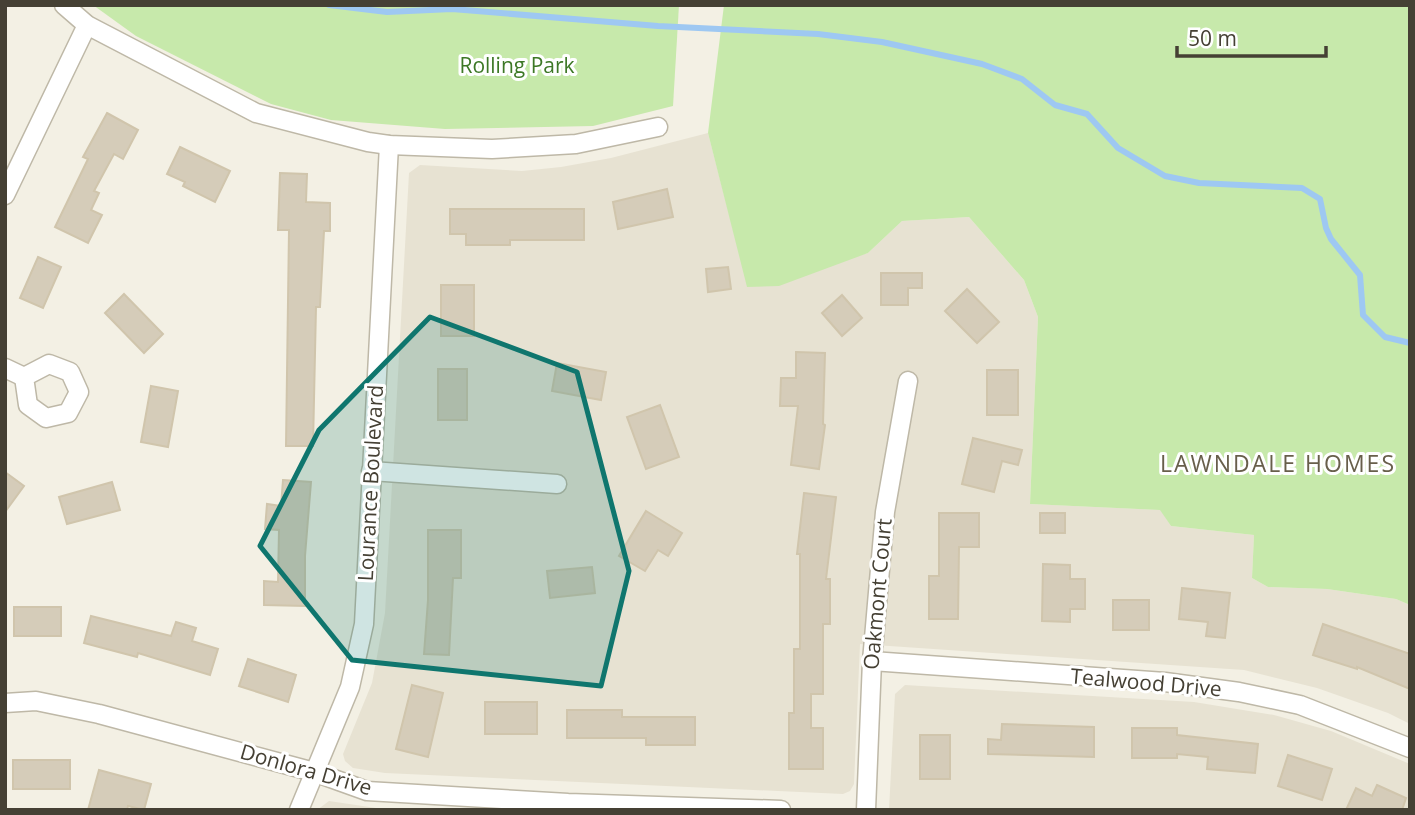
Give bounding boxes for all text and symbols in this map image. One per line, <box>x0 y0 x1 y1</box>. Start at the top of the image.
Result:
scale bar <box>1177 14 1326 58</box>
text: 50 m <box>1188 24 1237 52</box>
park label: Rolling Park <box>459 51 575 79</box>
street label: Lourance Boulevard <box>351 384 389 582</box>
district label: LAWNDALE HOMES <box>1160 447 1396 479</box>
street label: Oakmont Court <box>856 517 898 671</box>
street label: Tealwood Drive <box>1069 661 1223 703</box>
street label: Donlora Drive <box>237 737 375 801</box>

